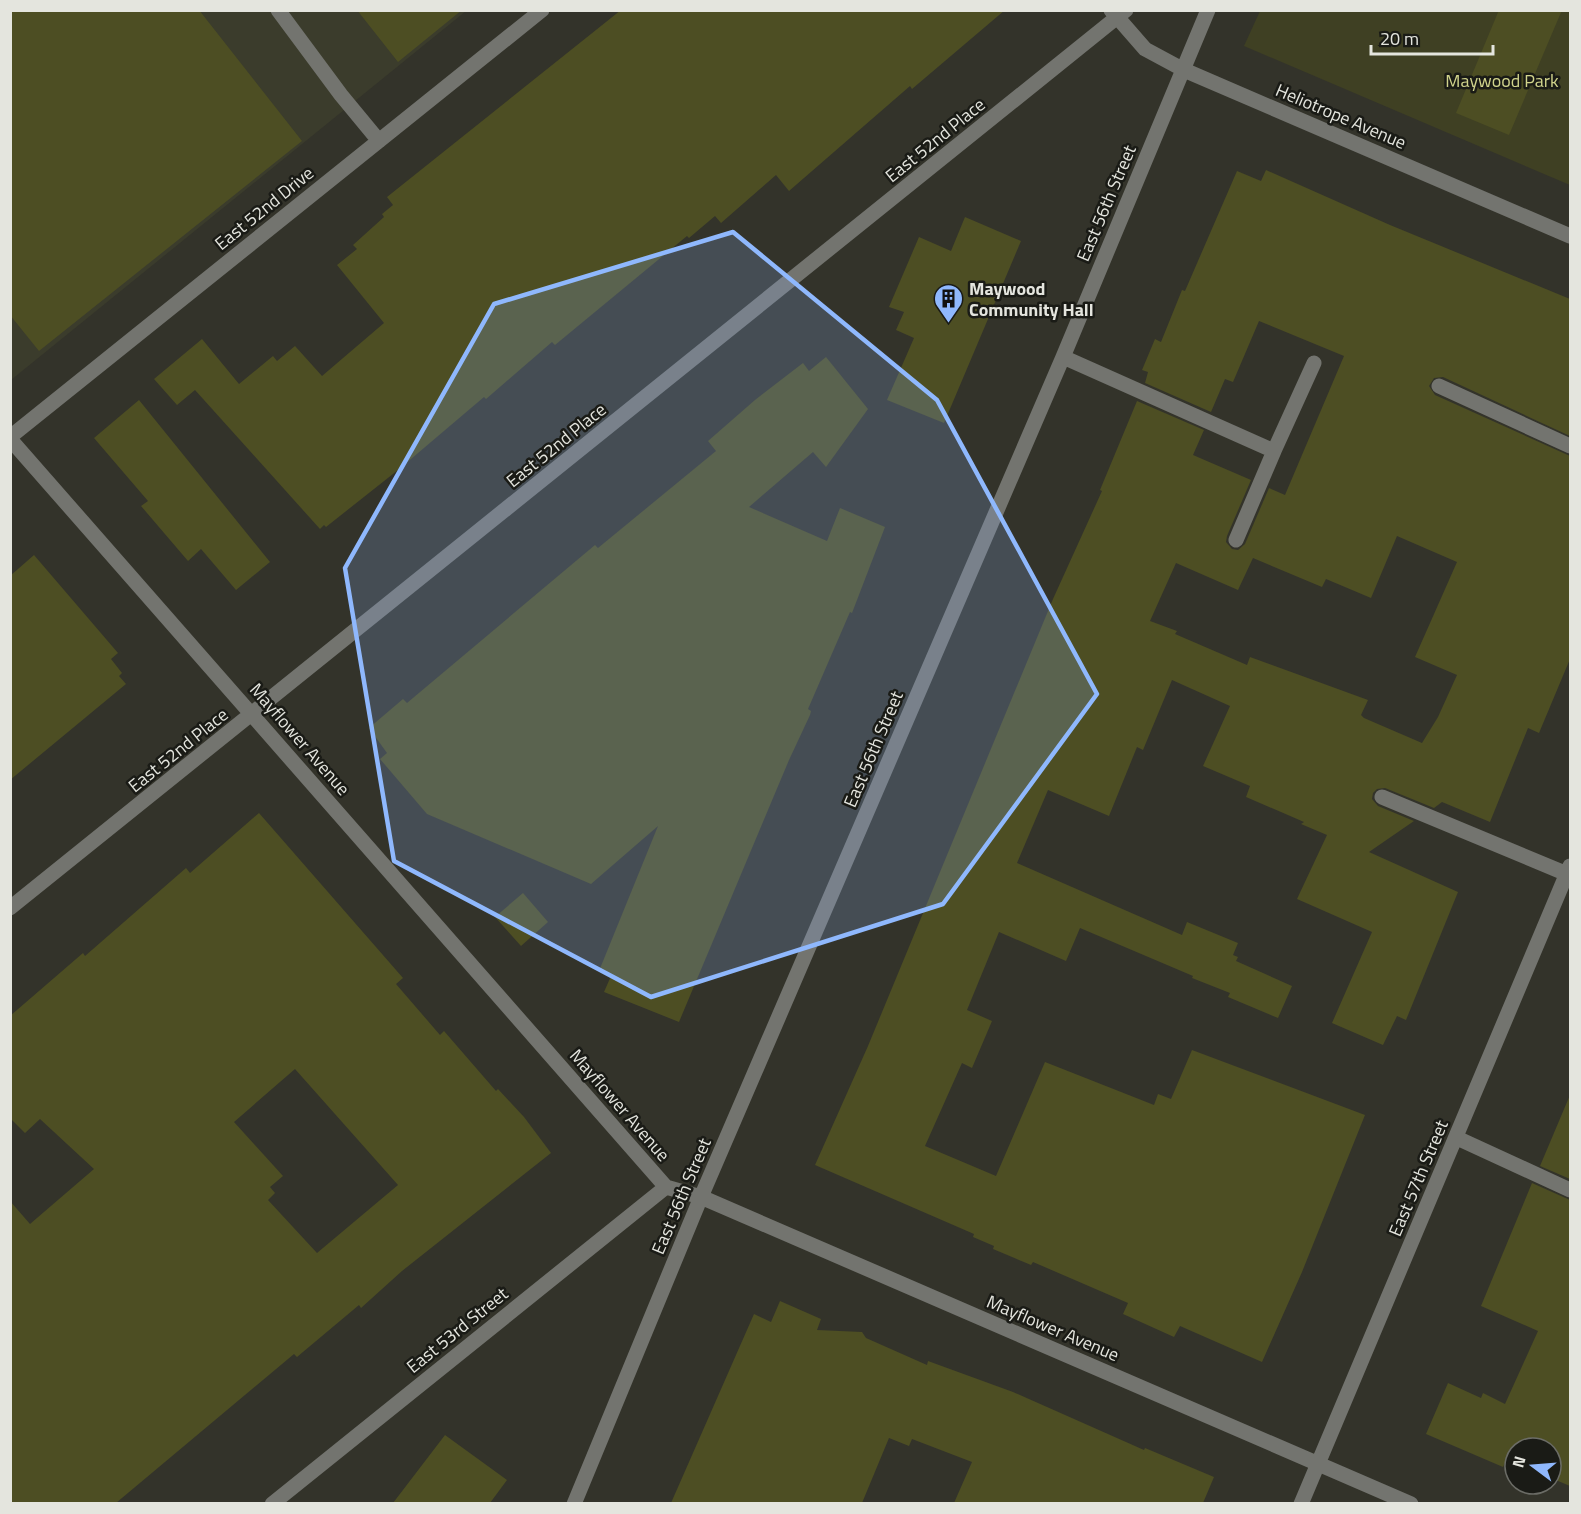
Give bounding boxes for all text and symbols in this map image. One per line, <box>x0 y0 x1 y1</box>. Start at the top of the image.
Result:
scale bar <box>1371 18 1492 56</box>
text: 20 m <box>1380 25 1419 52</box>
park label: Maywood Park <box>1445 67 1559 94</box>
street label: Heliotrope Avenue <box>1272 76 1410 156</box>
street label: East 52nd Place <box>879 91 991 189</box>
street label: East 56th Street <box>1069 140 1143 265</box>
street label: East 52nd Drive <box>209 160 319 256</box>
place label: Maywood Community Hall <box>969 275 1094 323</box>
building icon: Maywood Community Hall <box>932 282 964 324</box>
street label: East 52nd Place <box>500 396 612 494</box>
street label: Mayflower Avenue <box>243 677 357 801</box>
street label: East 56th Street <box>836 686 910 811</box>
street label: East 52nd Place <box>122 701 234 799</box>
street label: Mayflower Avenue <box>563 1043 677 1167</box>
street label: East 57th Street <box>1381 1115 1455 1240</box>
street label: East 56th Street <box>644 1133 718 1258</box>
street label: East 53rd Street <box>400 1280 514 1379</box>
street label: Mayflower Avenue <box>983 1288 1123 1368</box>
north arrow <box>1503 1436 1563 1496</box>
text: N <box>1506 1453 1532 1471</box>

